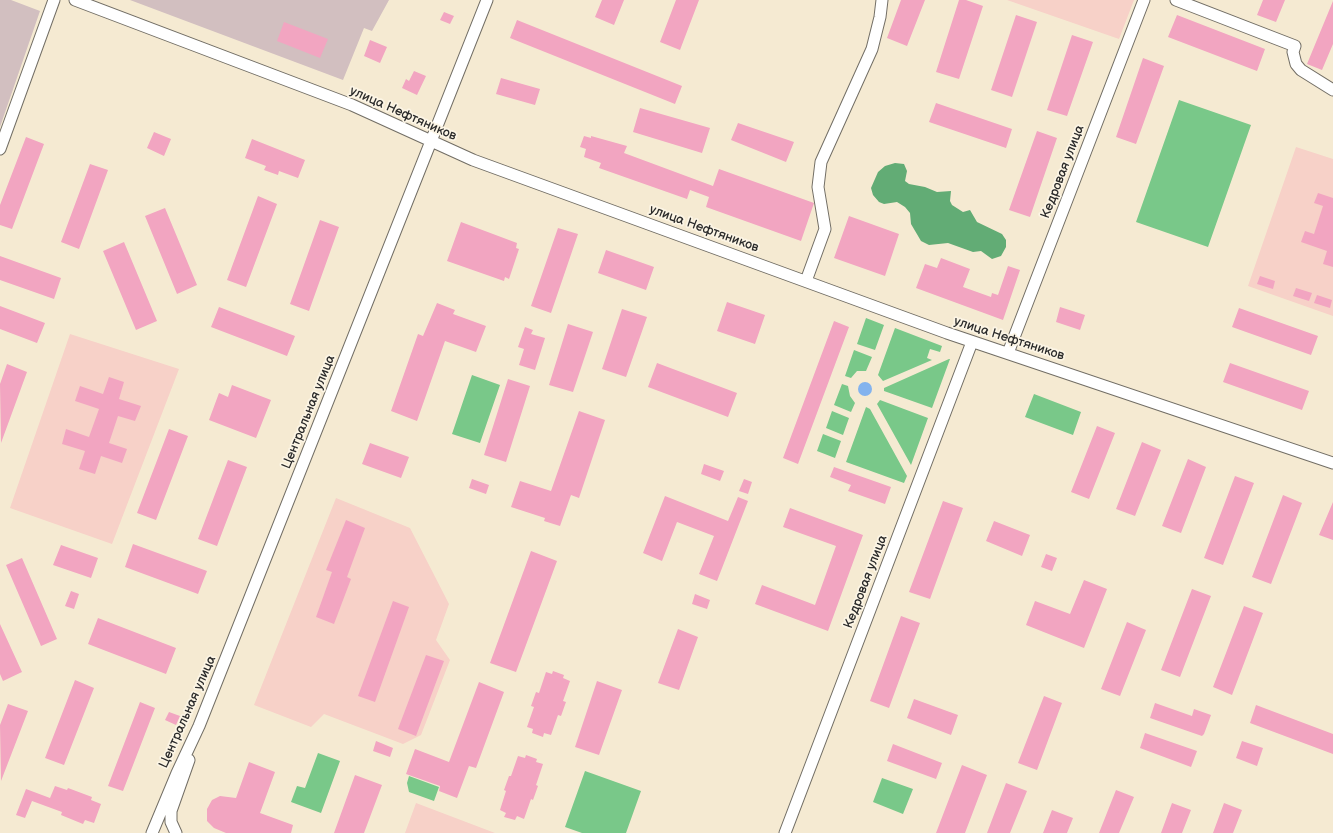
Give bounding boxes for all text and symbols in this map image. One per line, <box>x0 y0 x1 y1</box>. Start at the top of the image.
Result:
street label: улица Нефтяников <box>347 83 459 145</box>
street label: Кедровая улица <box>1038 123 1088 221</box>
street label: улица Нефтяников <box>647 202 761 256</box>
street label: улица Нефтяников <box>952 314 1066 364</box>
street label: Центральная улица <box>279 353 339 471</box>
street label: Кедровая улица <box>841 533 891 631</box>
street label: Центральная улица <box>156 653 220 771</box>

